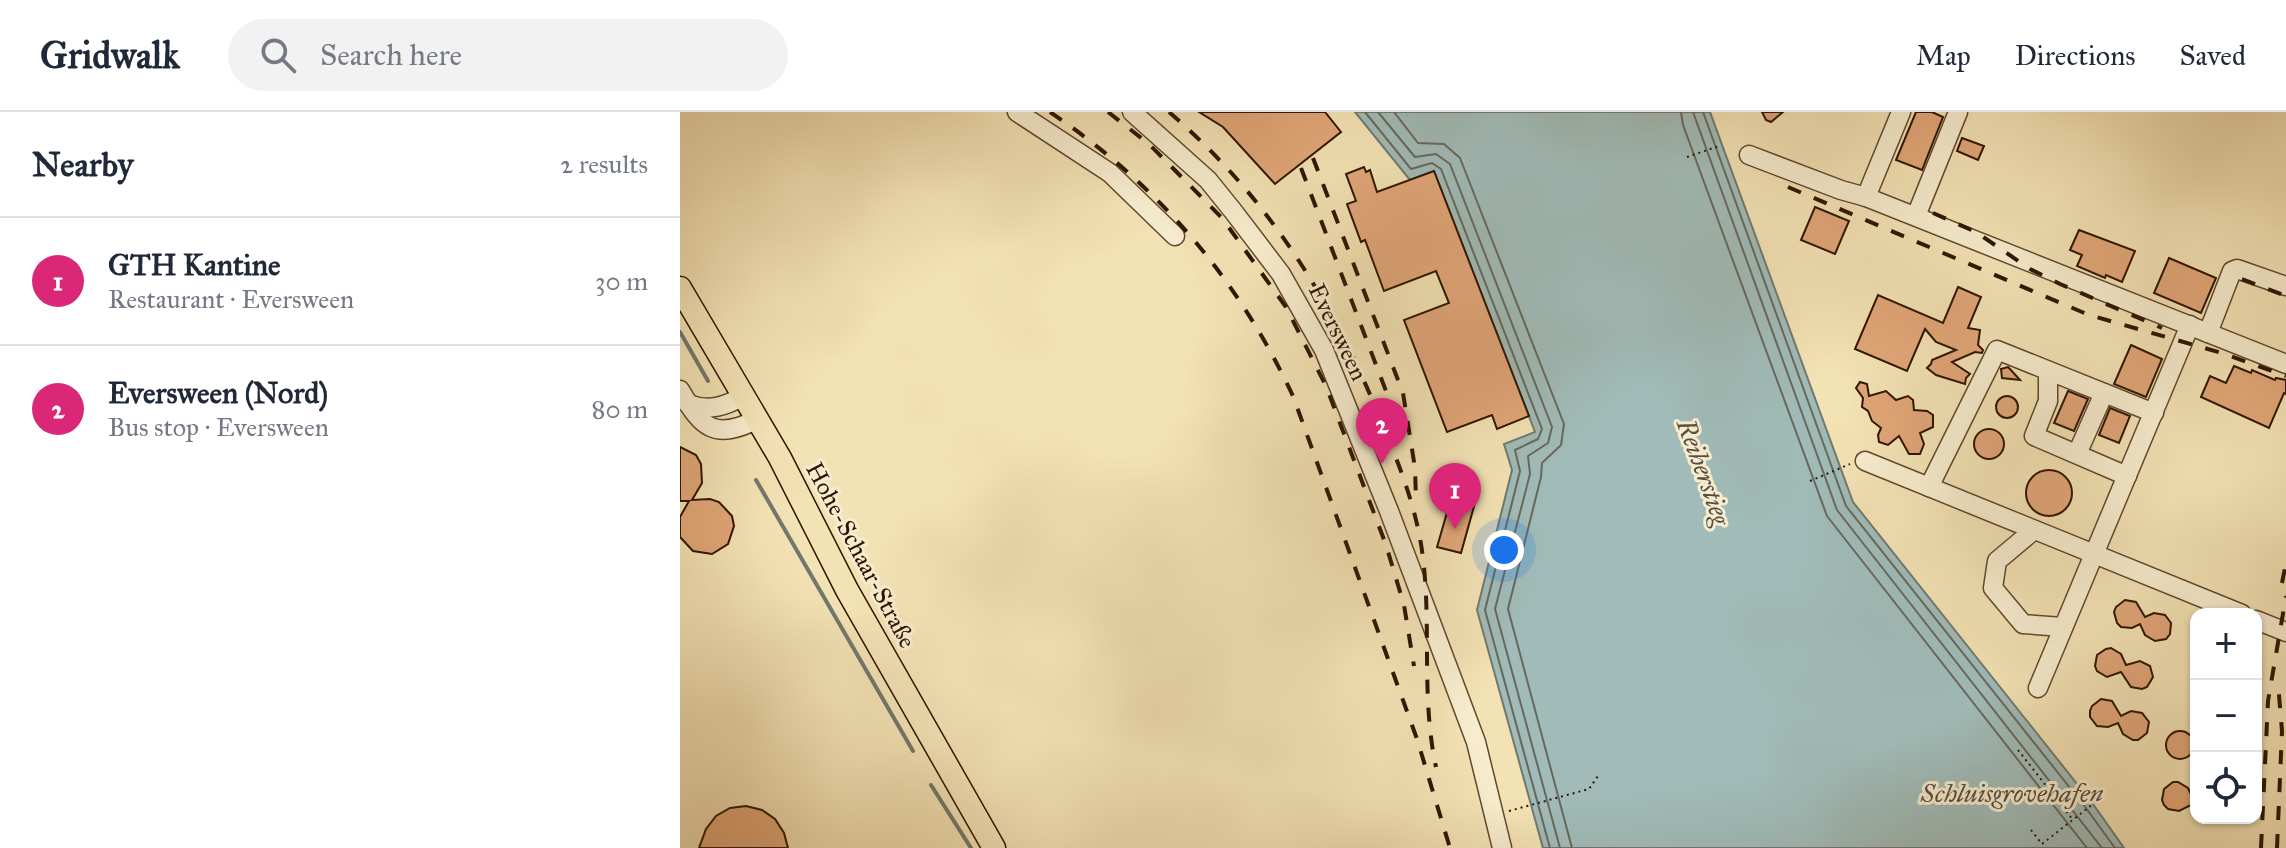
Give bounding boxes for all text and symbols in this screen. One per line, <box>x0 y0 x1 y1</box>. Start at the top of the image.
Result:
search box <box>228 19 788 91</box>
text: Gridwalk <box>40 32 180 78</box>
icon: search <box>256 33 300 77</box>
text: Search here <box>320 37 462 73</box>
text: Map <box>1916 38 1971 73</box>
text: Directions <box>2015 38 2136 73</box>
text: Saved <box>2180 38 2246 73</box>
text: Nearby <box>32 144 134 185</box>
text: 2 results <box>560 148 648 180</box>
text: GTH Kantine <box>108 247 281 283</box>
text: 1 <box>53 265 63 297</box>
text: 30 m <box>595 265 648 297</box>
street label: Eversween <box>1302 279 1374 385</box>
text: Restaurant · Eversween <box>108 283 354 315</box>
text: Eversween (Nord) <box>108 375 328 411</box>
text: 2 <box>52 393 64 425</box>
text: 80 m <box>592 393 648 425</box>
pin: 2 <box>1356 398 1408 464</box>
text: Bus stop · Eversween <box>108 411 329 443</box>
water label: Reiherstieg <box>1670 414 1739 532</box>
street label: Hohe-Schaar-Straße <box>799 457 923 653</box>
pin: 1 <box>1429 463 1481 529</box>
your location <box>1484 530 1524 570</box>
map controls <box>2190 608 2262 824</box>
button: + <box>2190 608 2262 680</box>
button: − <box>2190 680 2262 752</box>
button: locate <box>2190 752 2262 824</box>
water label: Schluisgrovehafen <box>1920 777 2104 809</box>

